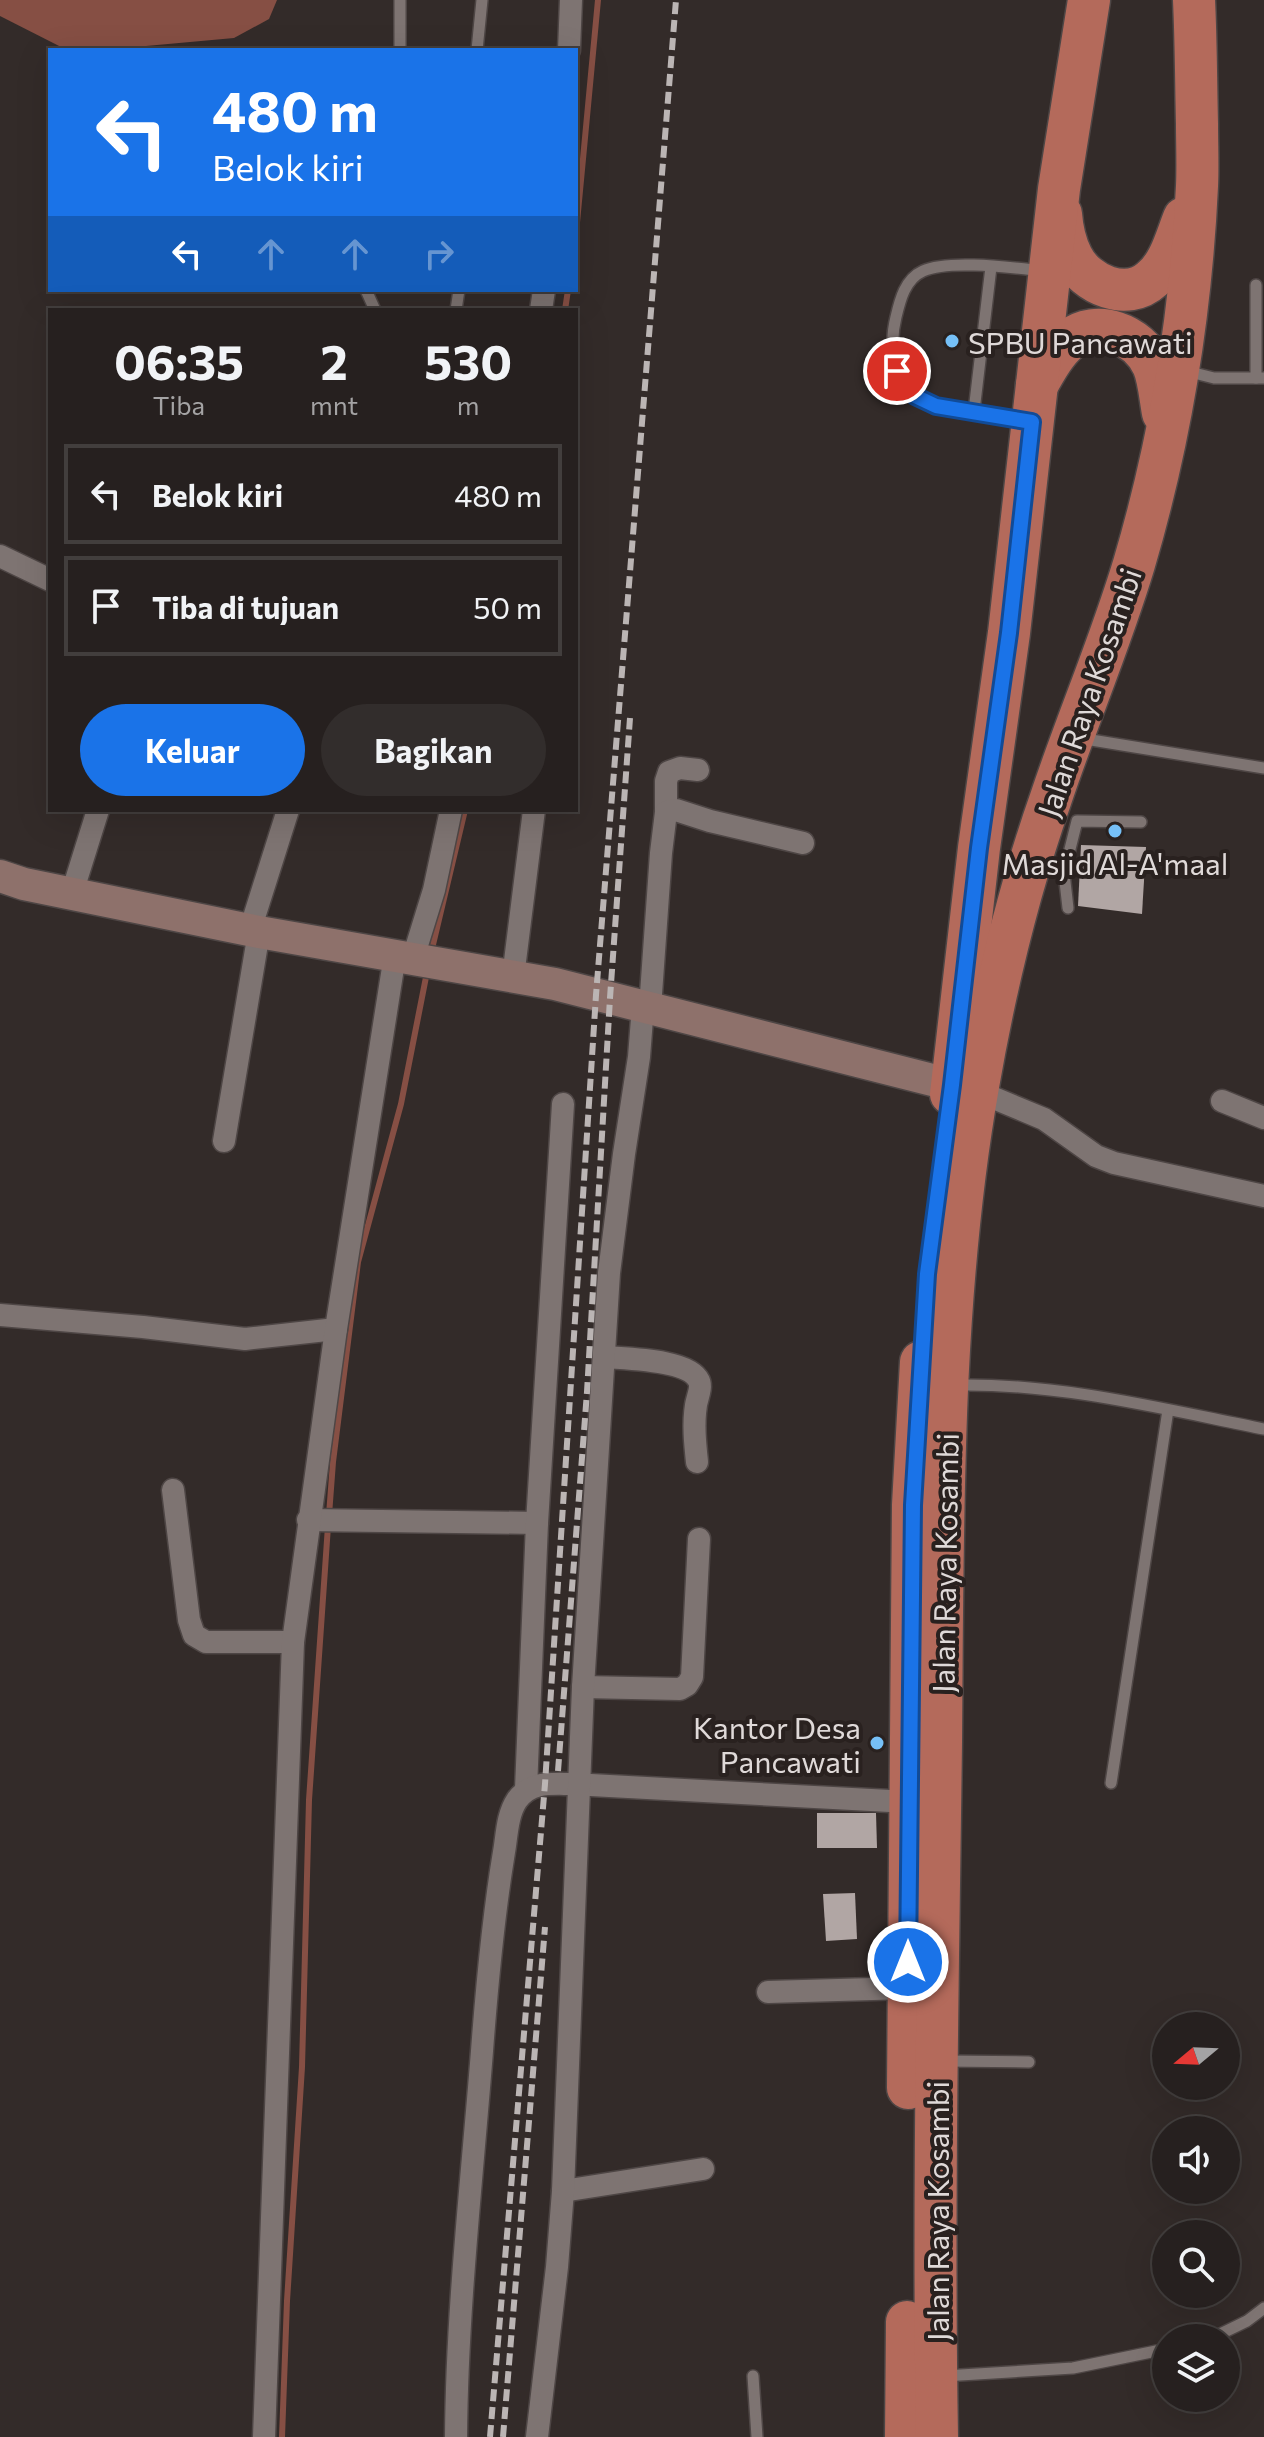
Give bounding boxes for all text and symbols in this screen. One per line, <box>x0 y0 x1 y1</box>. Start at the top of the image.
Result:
text: 480 m <box>212 75 378 144</box>
icon: left <box>80 80 184 184</box>
text: Belok kiri <box>212 144 364 188</box>
icon: left <box>165 232 209 276</box>
icon: ahead <box>249 232 293 276</box>
icon: ahead <box>333 232 377 276</box>
icon: right <box>417 232 461 276</box>
place label: SPBU Pancawati <box>968 323 1193 360</box>
text: 06:35 <box>114 331 244 390</box>
text: 2 <box>321 331 348 390</box>
text: 530 <box>424 331 512 390</box>
marker: SPBU Pancawati <box>943 332 961 350</box>
pin <box>863 337 931 405</box>
icon: arrive <box>875 349 919 393</box>
text: Tiba <box>153 389 205 420</box>
text: mnt <box>310 389 358 420</box>
text: m <box>457 389 479 420</box>
icon: left <box>84 472 128 516</box>
text: Belok kiri <box>152 476 283 513</box>
text: 480 m <box>454 476 542 513</box>
street label: Jalan Raya Kosambi <box>1028 563 1148 821</box>
icon: arrive <box>84 584 128 628</box>
text: Tiba di tujuan <box>152 588 339 625</box>
text: 50 m <box>473 588 542 625</box>
button: Keluar <box>80 704 305 796</box>
button: Bagikan <box>321 704 546 796</box>
marker: Masjid Al-A'maal <box>1106 822 1124 840</box>
place label: Masjid Al-A'maal <box>1002 844 1228 881</box>
street label: Jalan Raya Kosambi <box>923 1433 965 1693</box>
place label: Kantor Desa Pancawati <box>693 1708 861 1779</box>
marker: Kantor Desa Pancawati <box>868 1734 886 1752</box>
position arrow <box>866 1920 950 2004</box>
north arrow <box>1152 2012 1240 2100</box>
map controls <box>1152 2012 1240 2412</box>
street label: Jalan Raya Kosambi <box>918 2081 955 2341</box>
button: sound <box>1152 2116 1240 2204</box>
button: search <box>1152 2220 1240 2308</box>
button: layers <box>1152 2324 1240 2412</box>

